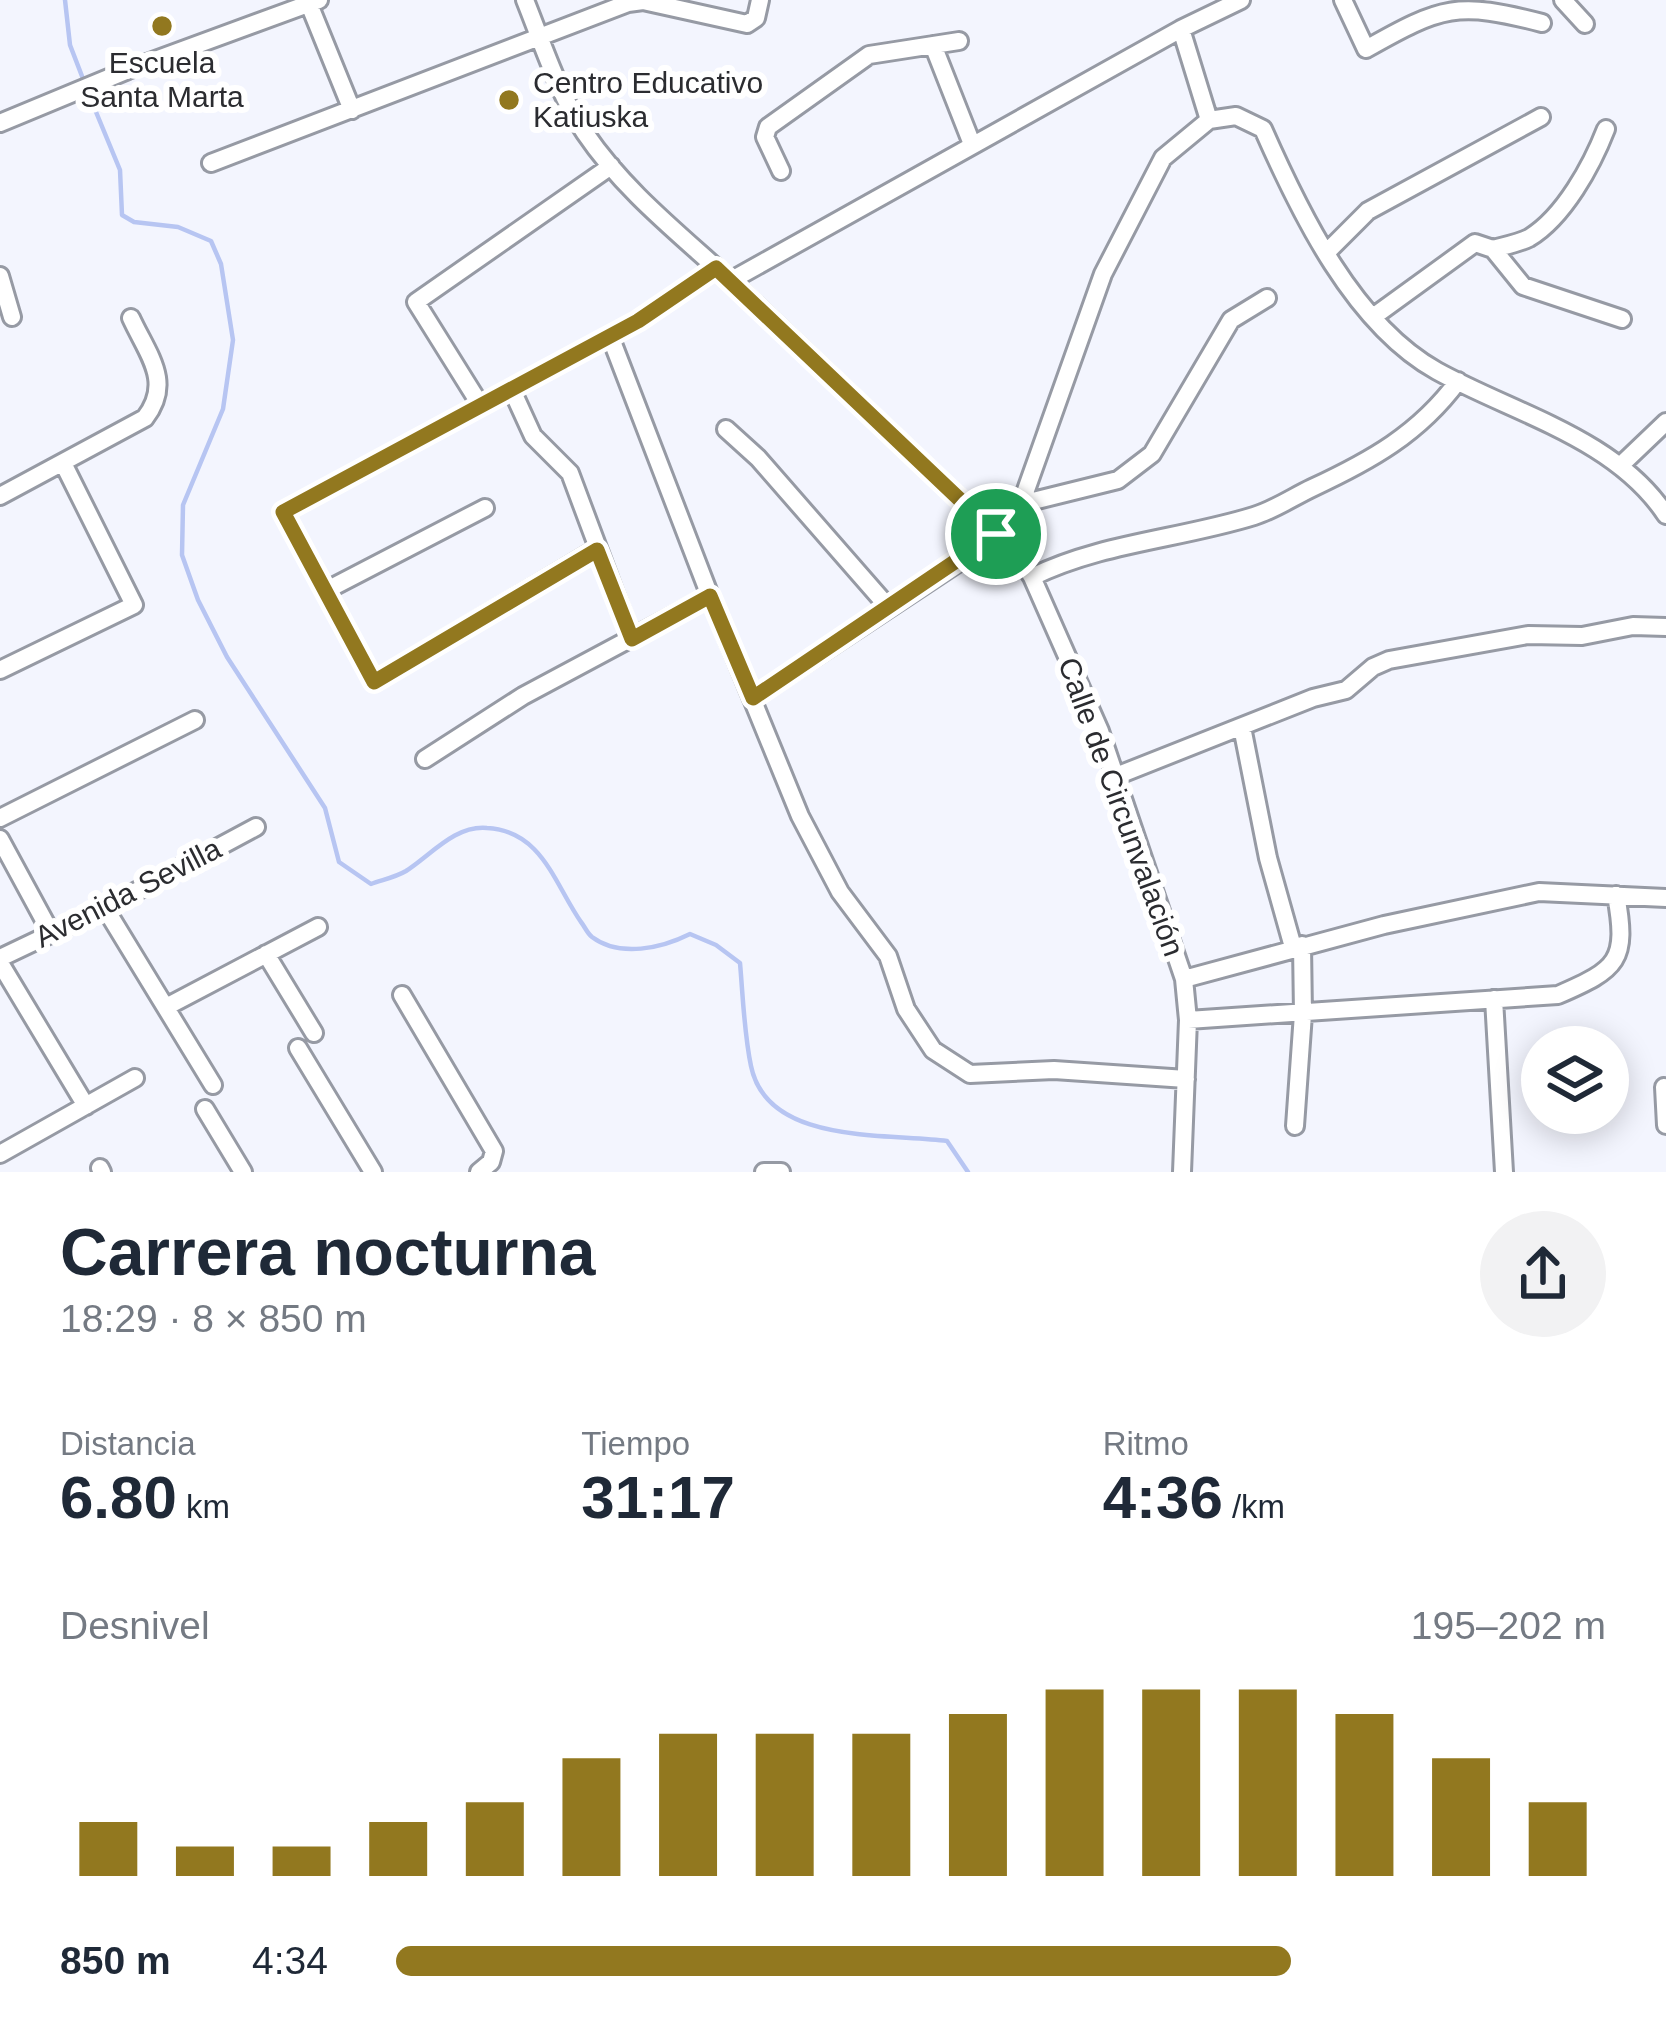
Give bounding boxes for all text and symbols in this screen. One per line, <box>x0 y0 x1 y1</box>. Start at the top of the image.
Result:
marker: Escuela Santa Marta <box>149 13 175 39</box>
place label: Escuela Santa Marta <box>80 46 244 113</box>
place label: Centro Educativo Katiuska <box>533 66 763 133</box>
marker: Centro Educativo Katiuska <box>496 87 522 113</box>
pin <box>945 483 1047 585</box>
icon: arrive <box>963 501 1029 567</box>
street label: Calle de Circunvalación <box>1052 653 1191 961</box>
street label: Avenida Sevilla <box>29 831 227 954</box>
map controls <box>1521 1026 1629 1134</box>
button: layers <box>1521 1026 1629 1134</box>
button: share <box>1480 1211 1606 1337</box>
text: Carrera nocturna <box>60 1215 596 1289</box>
text: 18:29 · 8 × 850 m <box>60 1297 367 1340</box>
text: Distancia <box>60 1425 196 1462</box>
text: Tiempo <box>581 1425 690 1462</box>
text: Ritmo <box>1103 1425 1189 1462</box>
text: 6.80 <box>60 1464 177 1531</box>
text: 31:17 <box>581 1464 735 1531</box>
text: 4:36 <box>1103 1464 1223 1531</box>
text: km <box>177 1488 230 1525</box>
text: /km <box>1223 1488 1285 1525</box>
text: Desnivel <box>60 1604 210 1647</box>
text: 195–202 m <box>1411 1604 1606 1647</box>
text: 850 m <box>60 1939 171 1982</box>
text: 4:34 <box>252 1939 328 1982</box>

